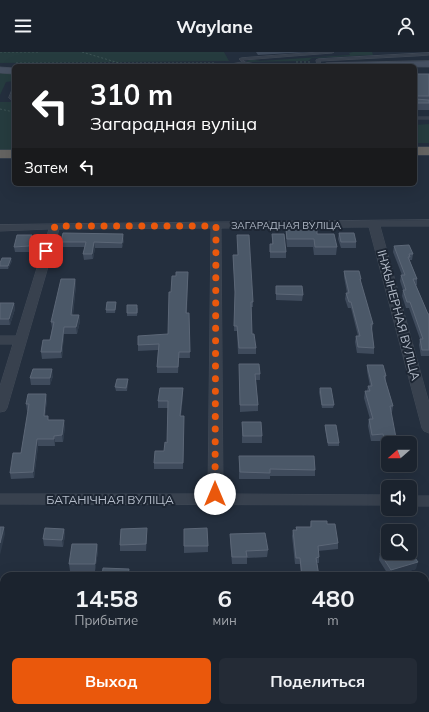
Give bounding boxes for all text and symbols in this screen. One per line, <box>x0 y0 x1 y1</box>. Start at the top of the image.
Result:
icon: menu <box>12 15 34 37</box>
text: Waylane <box>176 15 253 38</box>
icon: person <box>395 15 417 37</box>
text: 310 m <box>90 77 173 112</box>
icon: left <box>24 80 76 132</box>
text: Загарадная вуліца <box>90 112 257 135</box>
icon: left <box>76 156 98 178</box>
text: Затем <box>24 158 68 177</box>
street label: ЗАГАРАДНАЯ ВУЛІЦА <box>231 219 342 232</box>
pin <box>29 234 63 268</box>
icon: arrive <box>35 240 57 262</box>
street label: ІНЖЫНЕРНАЯ ВУЛІЦА <box>374 248 424 382</box>
north arrow <box>381 436 417 472</box>
map controls <box>381 436 417 560</box>
position arrow <box>194 473 236 515</box>
button: sound <box>381 480 417 516</box>
street label: БАТАНІЧНАЯ ВУЛІЦА <box>46 492 174 507</box>
button: search <box>381 524 417 560</box>
text: 14:58 <box>75 583 138 613</box>
text: 6 <box>218 583 232 613</box>
text: 480 <box>311 583 355 613</box>
text: Прибытие <box>74 612 138 628</box>
text: мин <box>213 612 237 628</box>
text: m <box>327 612 339 628</box>
button: Выход <box>12 658 211 704</box>
button: Поделиться <box>219 658 417 704</box>

